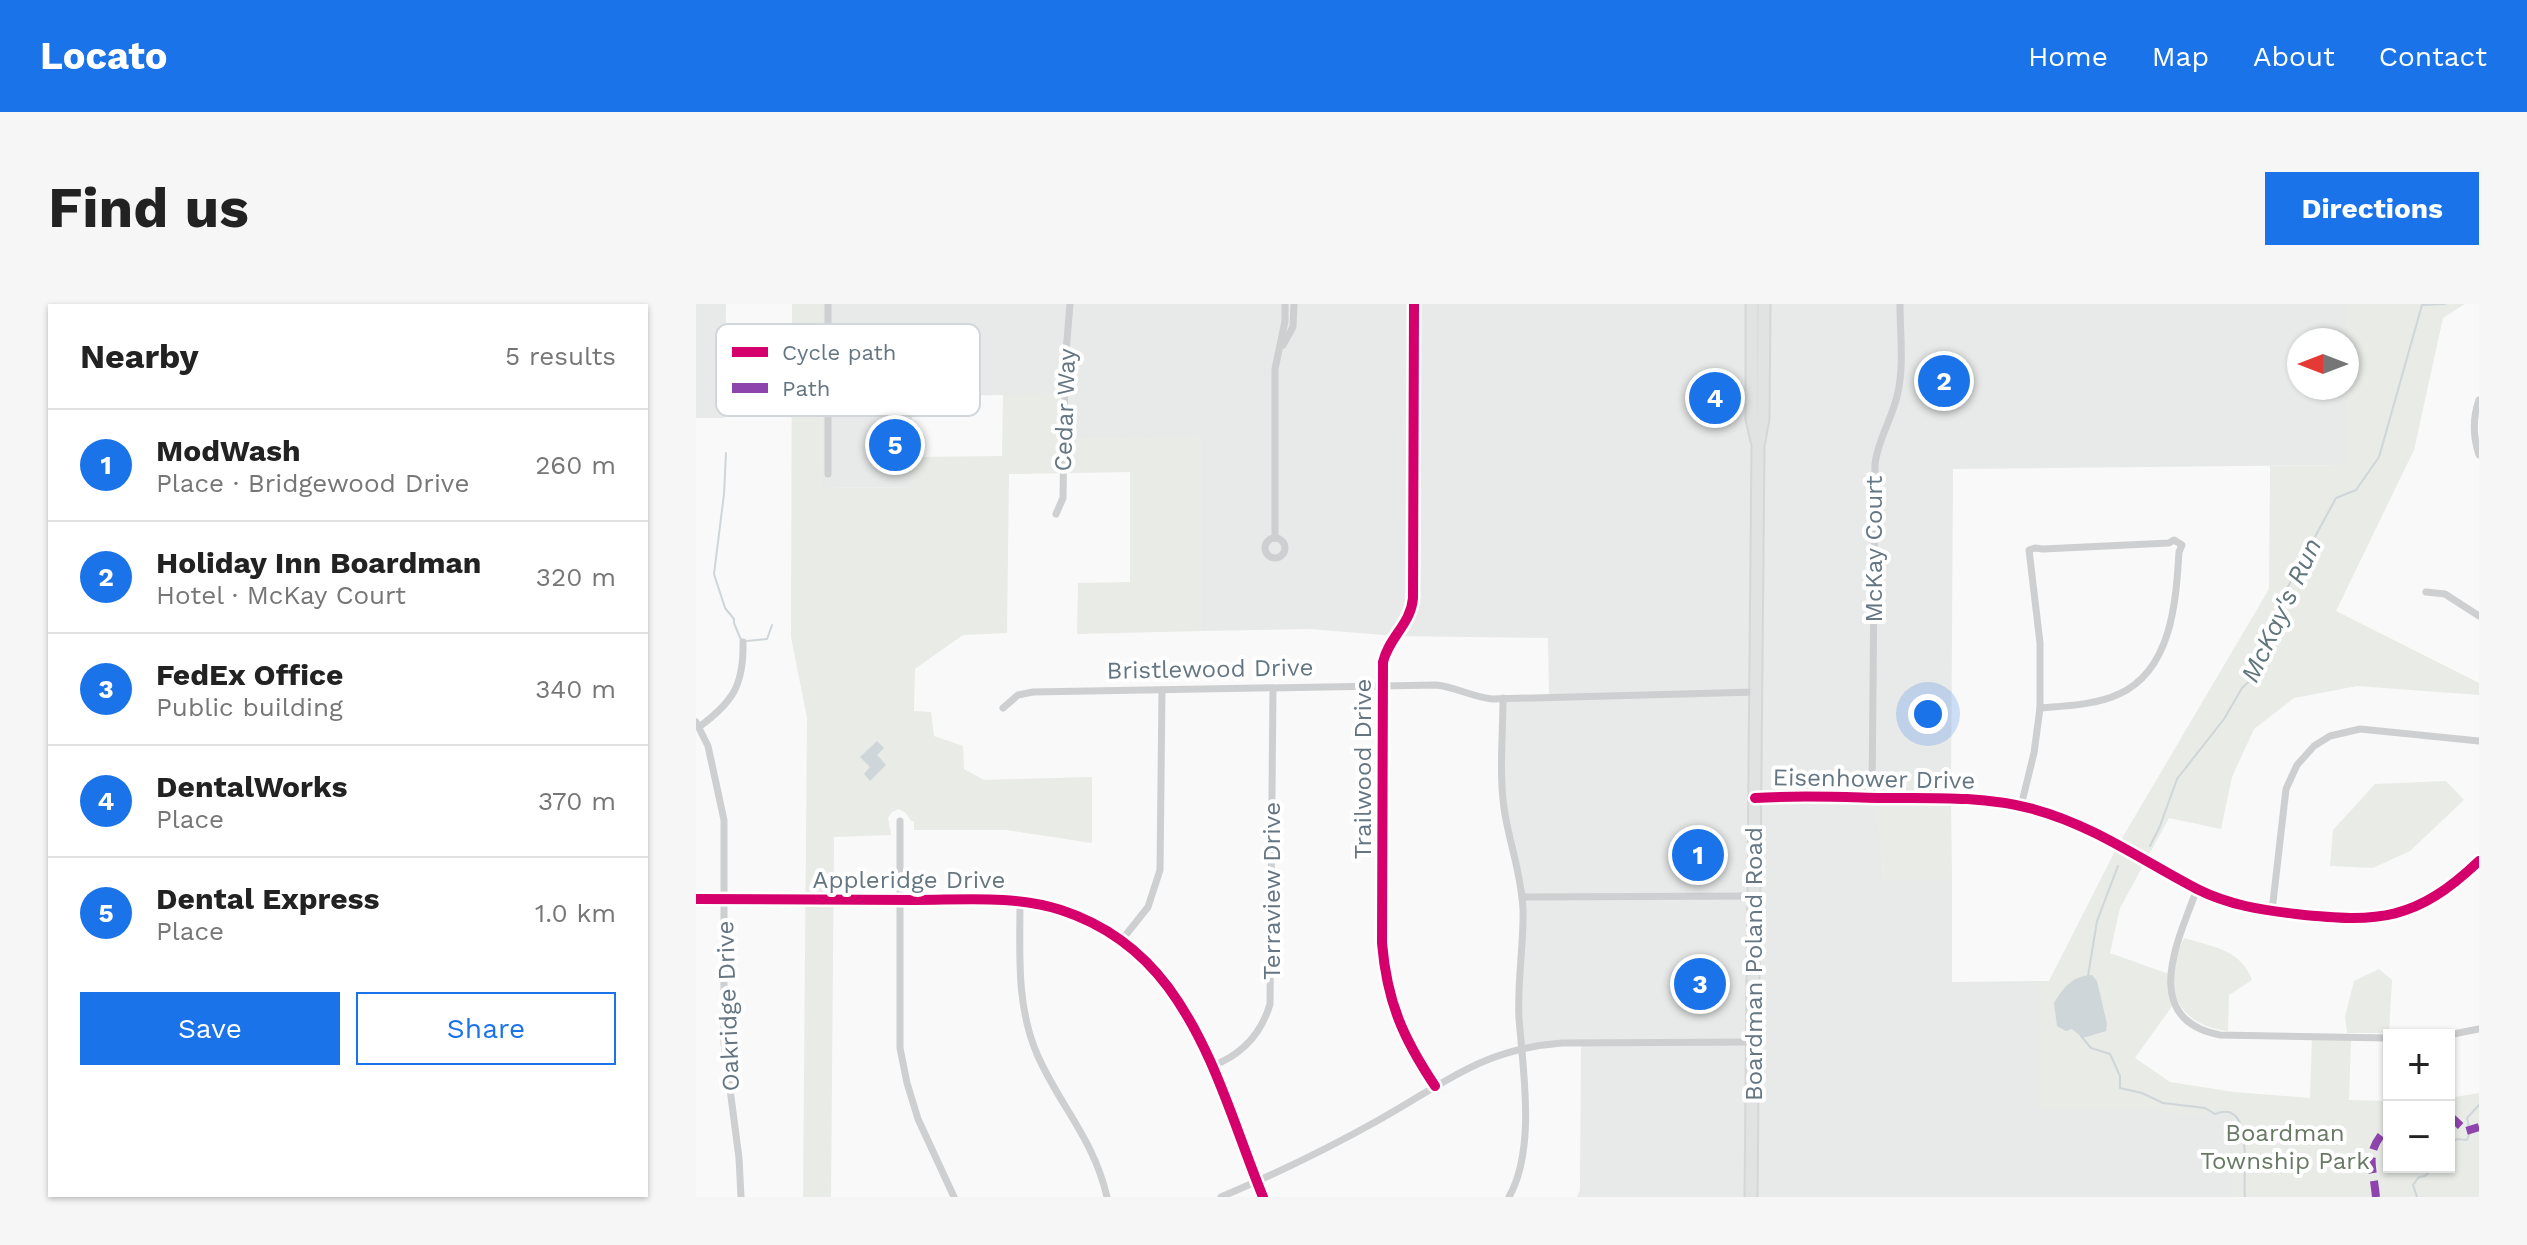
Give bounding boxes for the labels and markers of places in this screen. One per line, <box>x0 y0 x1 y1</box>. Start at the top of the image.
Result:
pin: 2 <box>1918 351 1970 411</box>
pin: 4 <box>1689 368 1741 428</box>
pin: 5 <box>869 415 921 475</box>
pin: 1 <box>1672 825 1724 885</box>
pin: 3 <box>1674 954 1726 1014</box>

